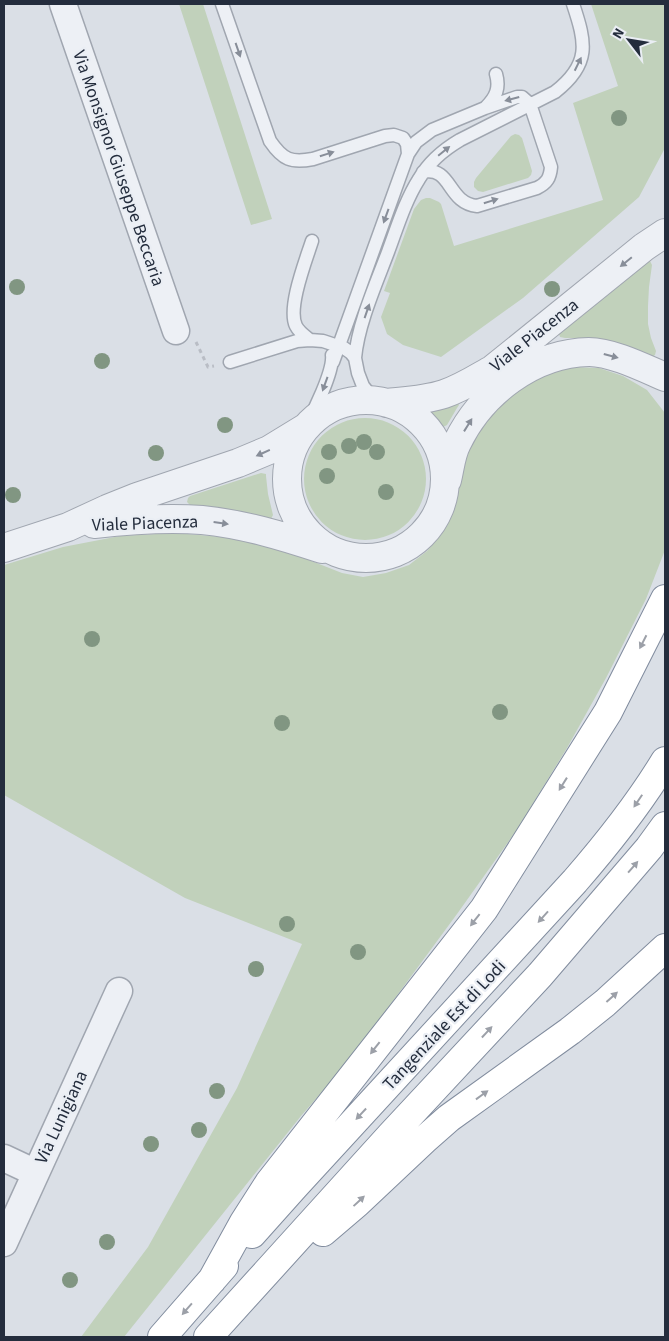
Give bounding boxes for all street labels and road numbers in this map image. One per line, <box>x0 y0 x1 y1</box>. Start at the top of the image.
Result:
street label: Via Monsignor Giuseppe Beccaria <box>66 47 171 289</box>
street label: Viale Piacenza <box>485 293 584 378</box>
street label: Viale Piacenza <box>91 509 199 538</box>
street label: Tangenziale Est di Lodi <box>377 955 512 1096</box>
street label: Via Lunigiana <box>29 1066 94 1168</box>

